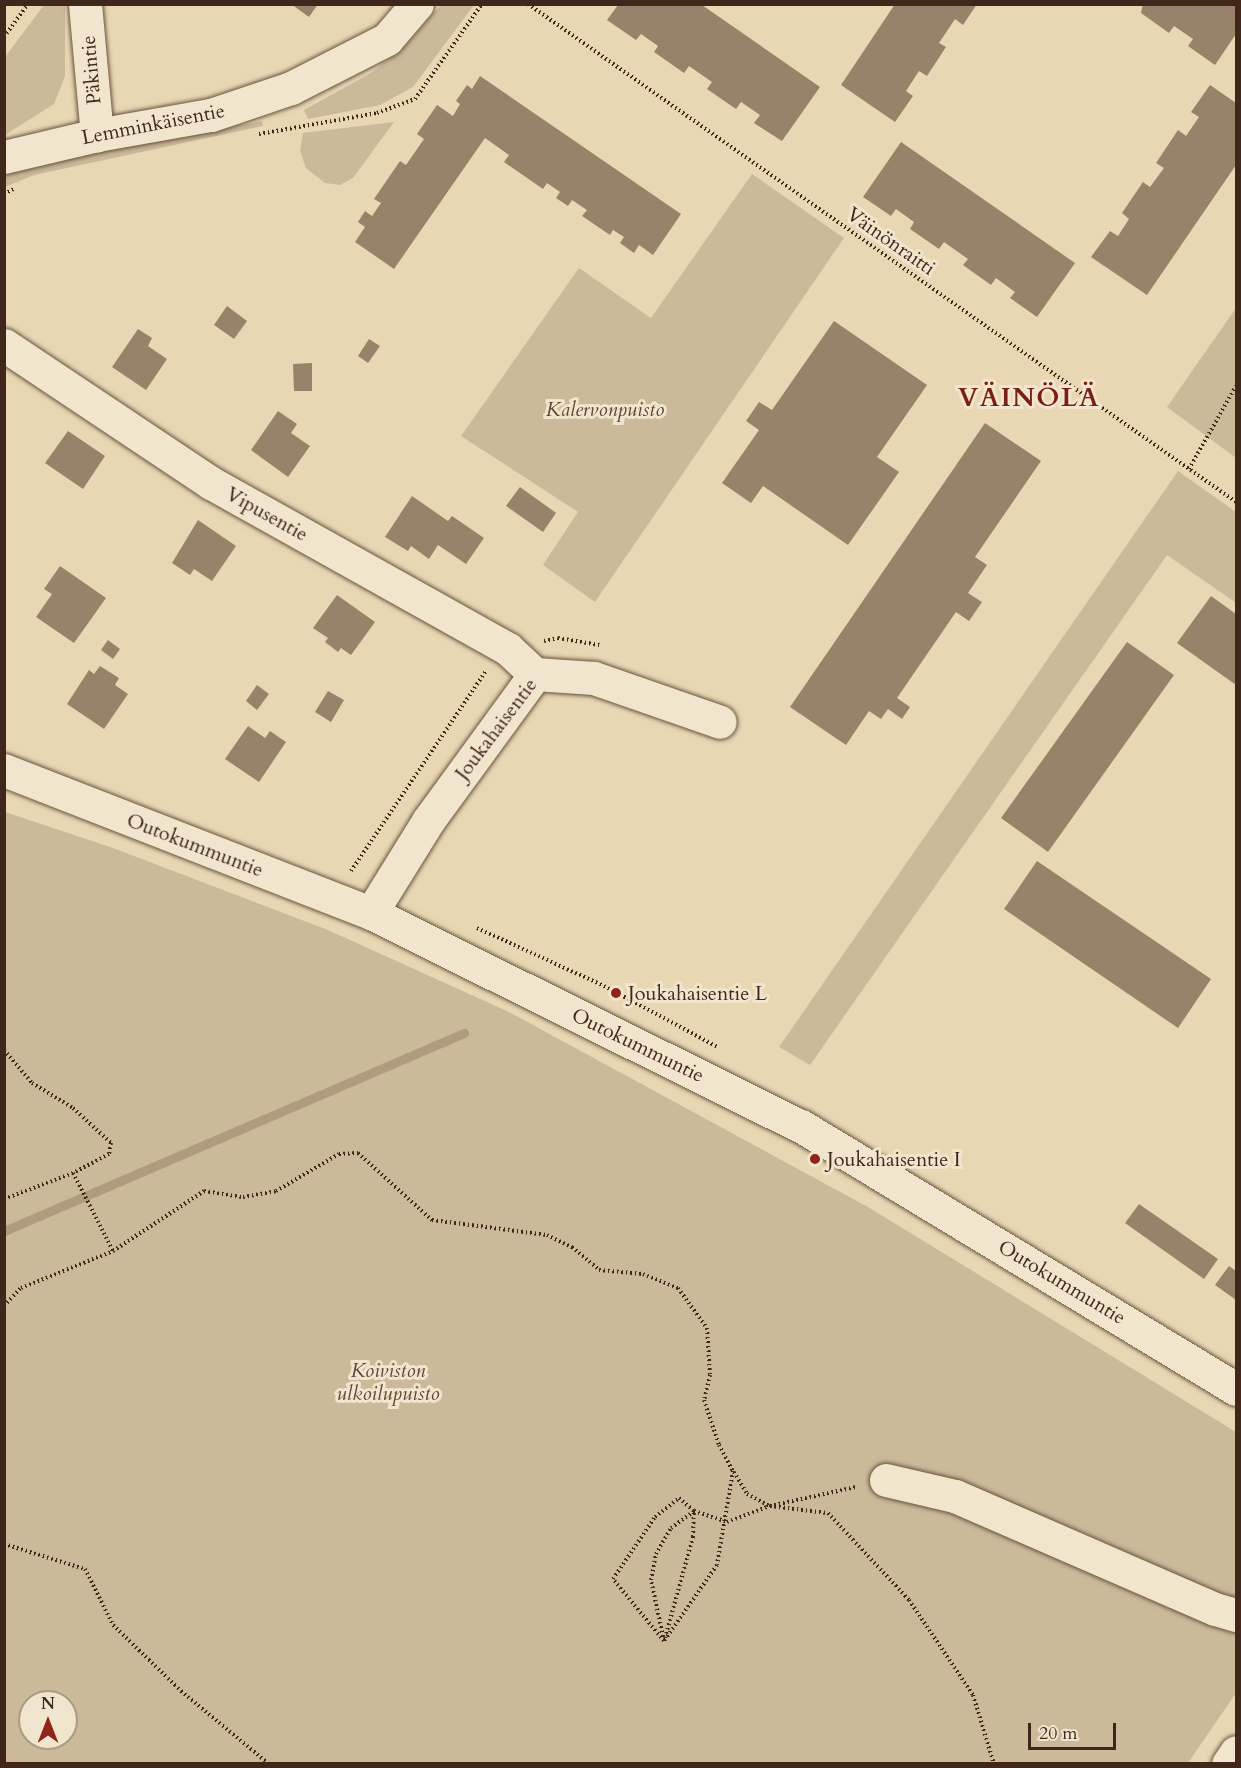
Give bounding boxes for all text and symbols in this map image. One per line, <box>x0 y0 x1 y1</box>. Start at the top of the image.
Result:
street label: Päkintie <box>76 34 106 106</box>
street label: Lemminkäisentie <box>79 98 227 150</box>
street label: Väinönraitti <box>842 202 940 280</box>
district label: VÄINÖLÄ <box>958 382 1100 414</box>
park label: Kalervonpuisto <box>546 397 664 421</box>
street label: Vipusentie <box>222 482 312 546</box>
street label: Joukahaisentie <box>450 673 542 785</box>
street label: Outokummuntie <box>123 808 267 882</box>
place label: Joukahaisentie L <box>628 981 767 1005</box>
marker: Joukahaisentie L <box>609 986 623 1000</box>
street label: Outokummuntie <box>568 1003 708 1087</box>
place label: Joukahaisentie I <box>827 1147 961 1171</box>
marker: Joukahaisentie I <box>808 1152 822 1166</box>
street label: Outokummuntie <box>994 1235 1130 1329</box>
park label: Koiviston ulkoilupuisto <box>337 1358 439 1405</box>
north arrow <box>18 1690 78 1750</box>
text: N <box>41 1693 55 1715</box>
scale bar <box>1031 1711 1120 1749</box>
text: 20 m <box>1039 1721 1078 1746</box>

